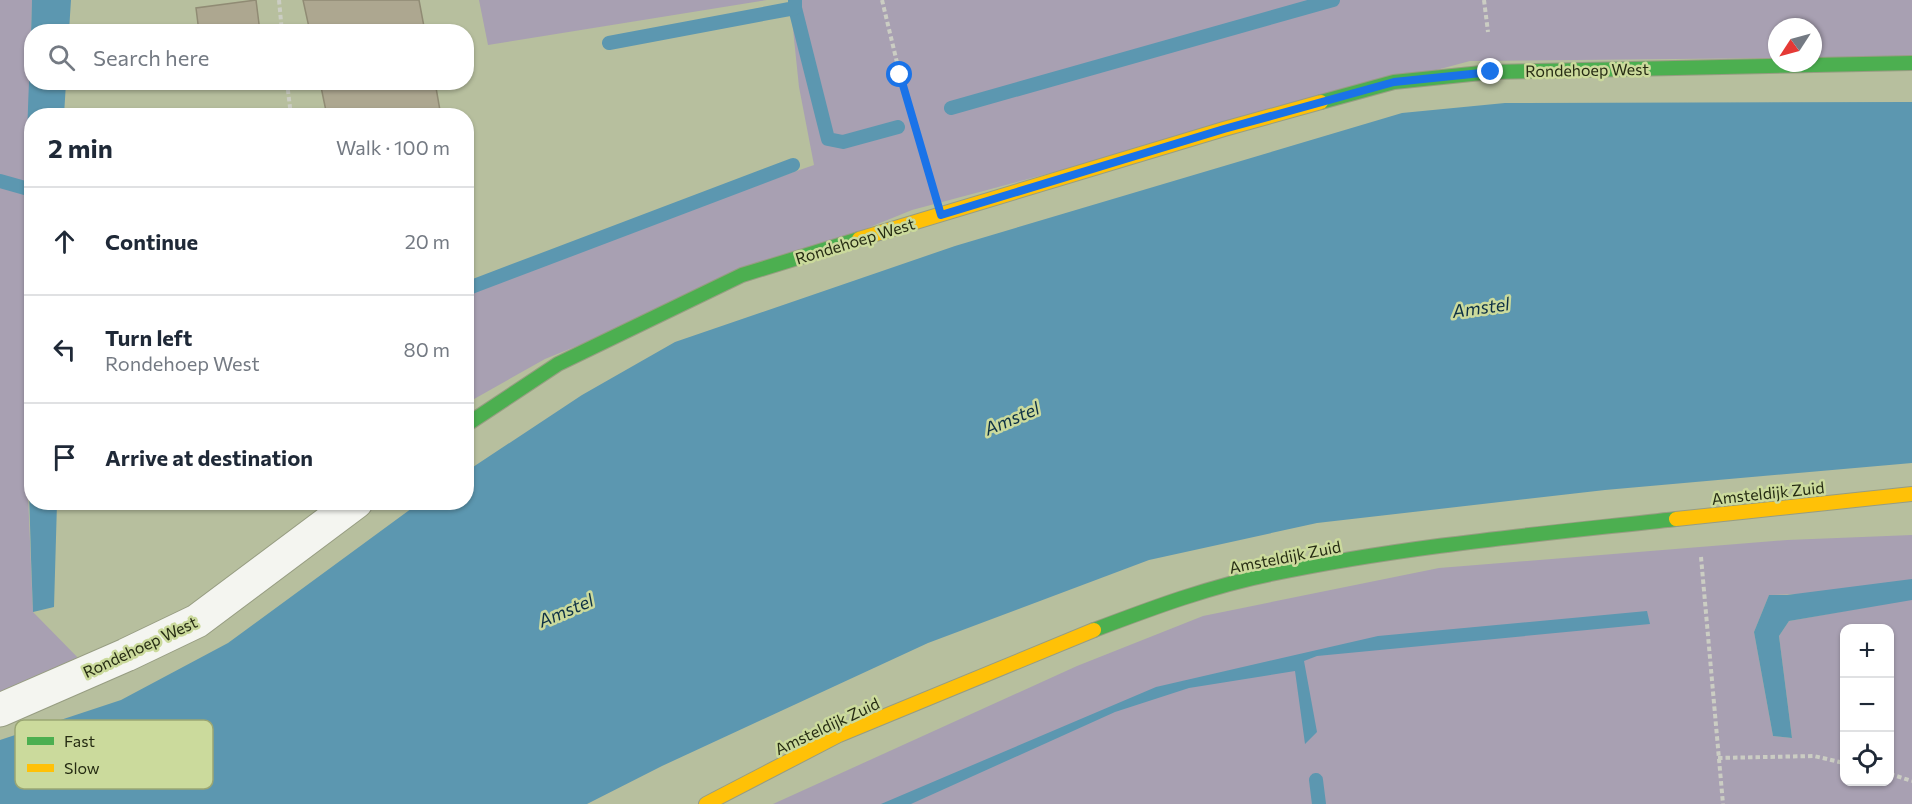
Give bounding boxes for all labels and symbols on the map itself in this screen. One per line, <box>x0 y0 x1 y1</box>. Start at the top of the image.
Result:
north arrow <box>1768 18 1822 72</box>
route end <box>1477 58 1503 84</box>
street label: Rondehoep West <box>1525 59 1649 80</box>
route start <box>886 61 912 87</box>
street label: Rondehoep West <box>793 213 917 268</box>
water label: Amstel <box>1450 292 1511 322</box>
water label: Amstel <box>980 397 1043 440</box>
street label: Amsteldijk Zuid <box>1711 477 1825 508</box>
street label: Amsteldijk Zuid <box>1227 536 1342 577</box>
water label: Amstel <box>534 589 597 632</box>
street label: Rondehoep West <box>80 612 200 681</box>
street label: Amsteldijk Zuid <box>771 693 882 758</box>
legend <box>15 720 213 789</box>
text: Fast <box>64 731 95 750</box>
text: Slow <box>64 758 100 777</box>

